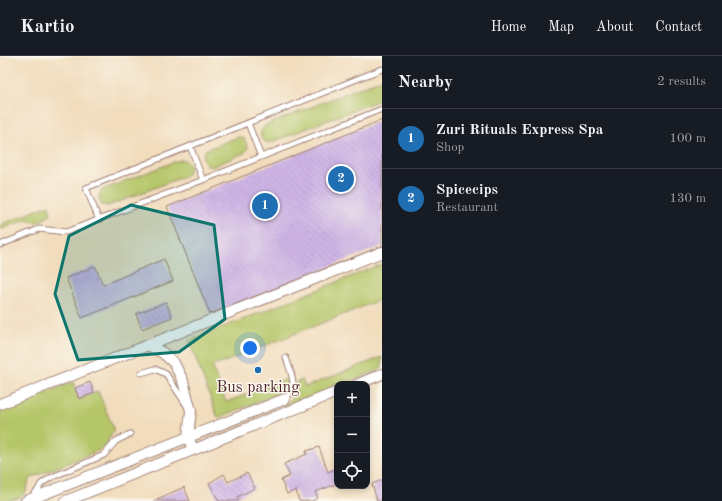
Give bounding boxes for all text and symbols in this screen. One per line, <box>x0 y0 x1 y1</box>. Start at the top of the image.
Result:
text: Kartio <box>20 18 75 37</box>
text: Home <box>491 20 526 34</box>
text: Map <box>548 20 574 34</box>
text: About <box>596 20 633 34</box>
text: Contact <box>655 20 702 34</box>
text: Nearby <box>398 74 453 91</box>
text: 2 results <box>657 75 706 88</box>
text: Zuri Rituals Express Spa <box>436 123 603 138</box>
text: 1 <box>407 132 415 145</box>
text: 100 m <box>669 132 706 145</box>
text: Shop <box>436 141 464 154</box>
pin: 2 <box>328 164 354 194</box>
text: Spicecips <box>436 183 498 198</box>
pin: 1 <box>252 191 278 221</box>
text: 2 <box>407 192 415 205</box>
text: 130 m <box>669 192 706 205</box>
text: Restaurant <box>436 201 498 214</box>
your location <box>240 338 260 358</box>
marker: Bus parking <box>253 365 263 375</box>
place label: Bus parking <box>216 380 300 396</box>
map controls <box>334 381 370 489</box>
button: + <box>334 381 370 417</box>
button: − <box>334 417 370 453</box>
button: locate <box>334 453 370 489</box>

